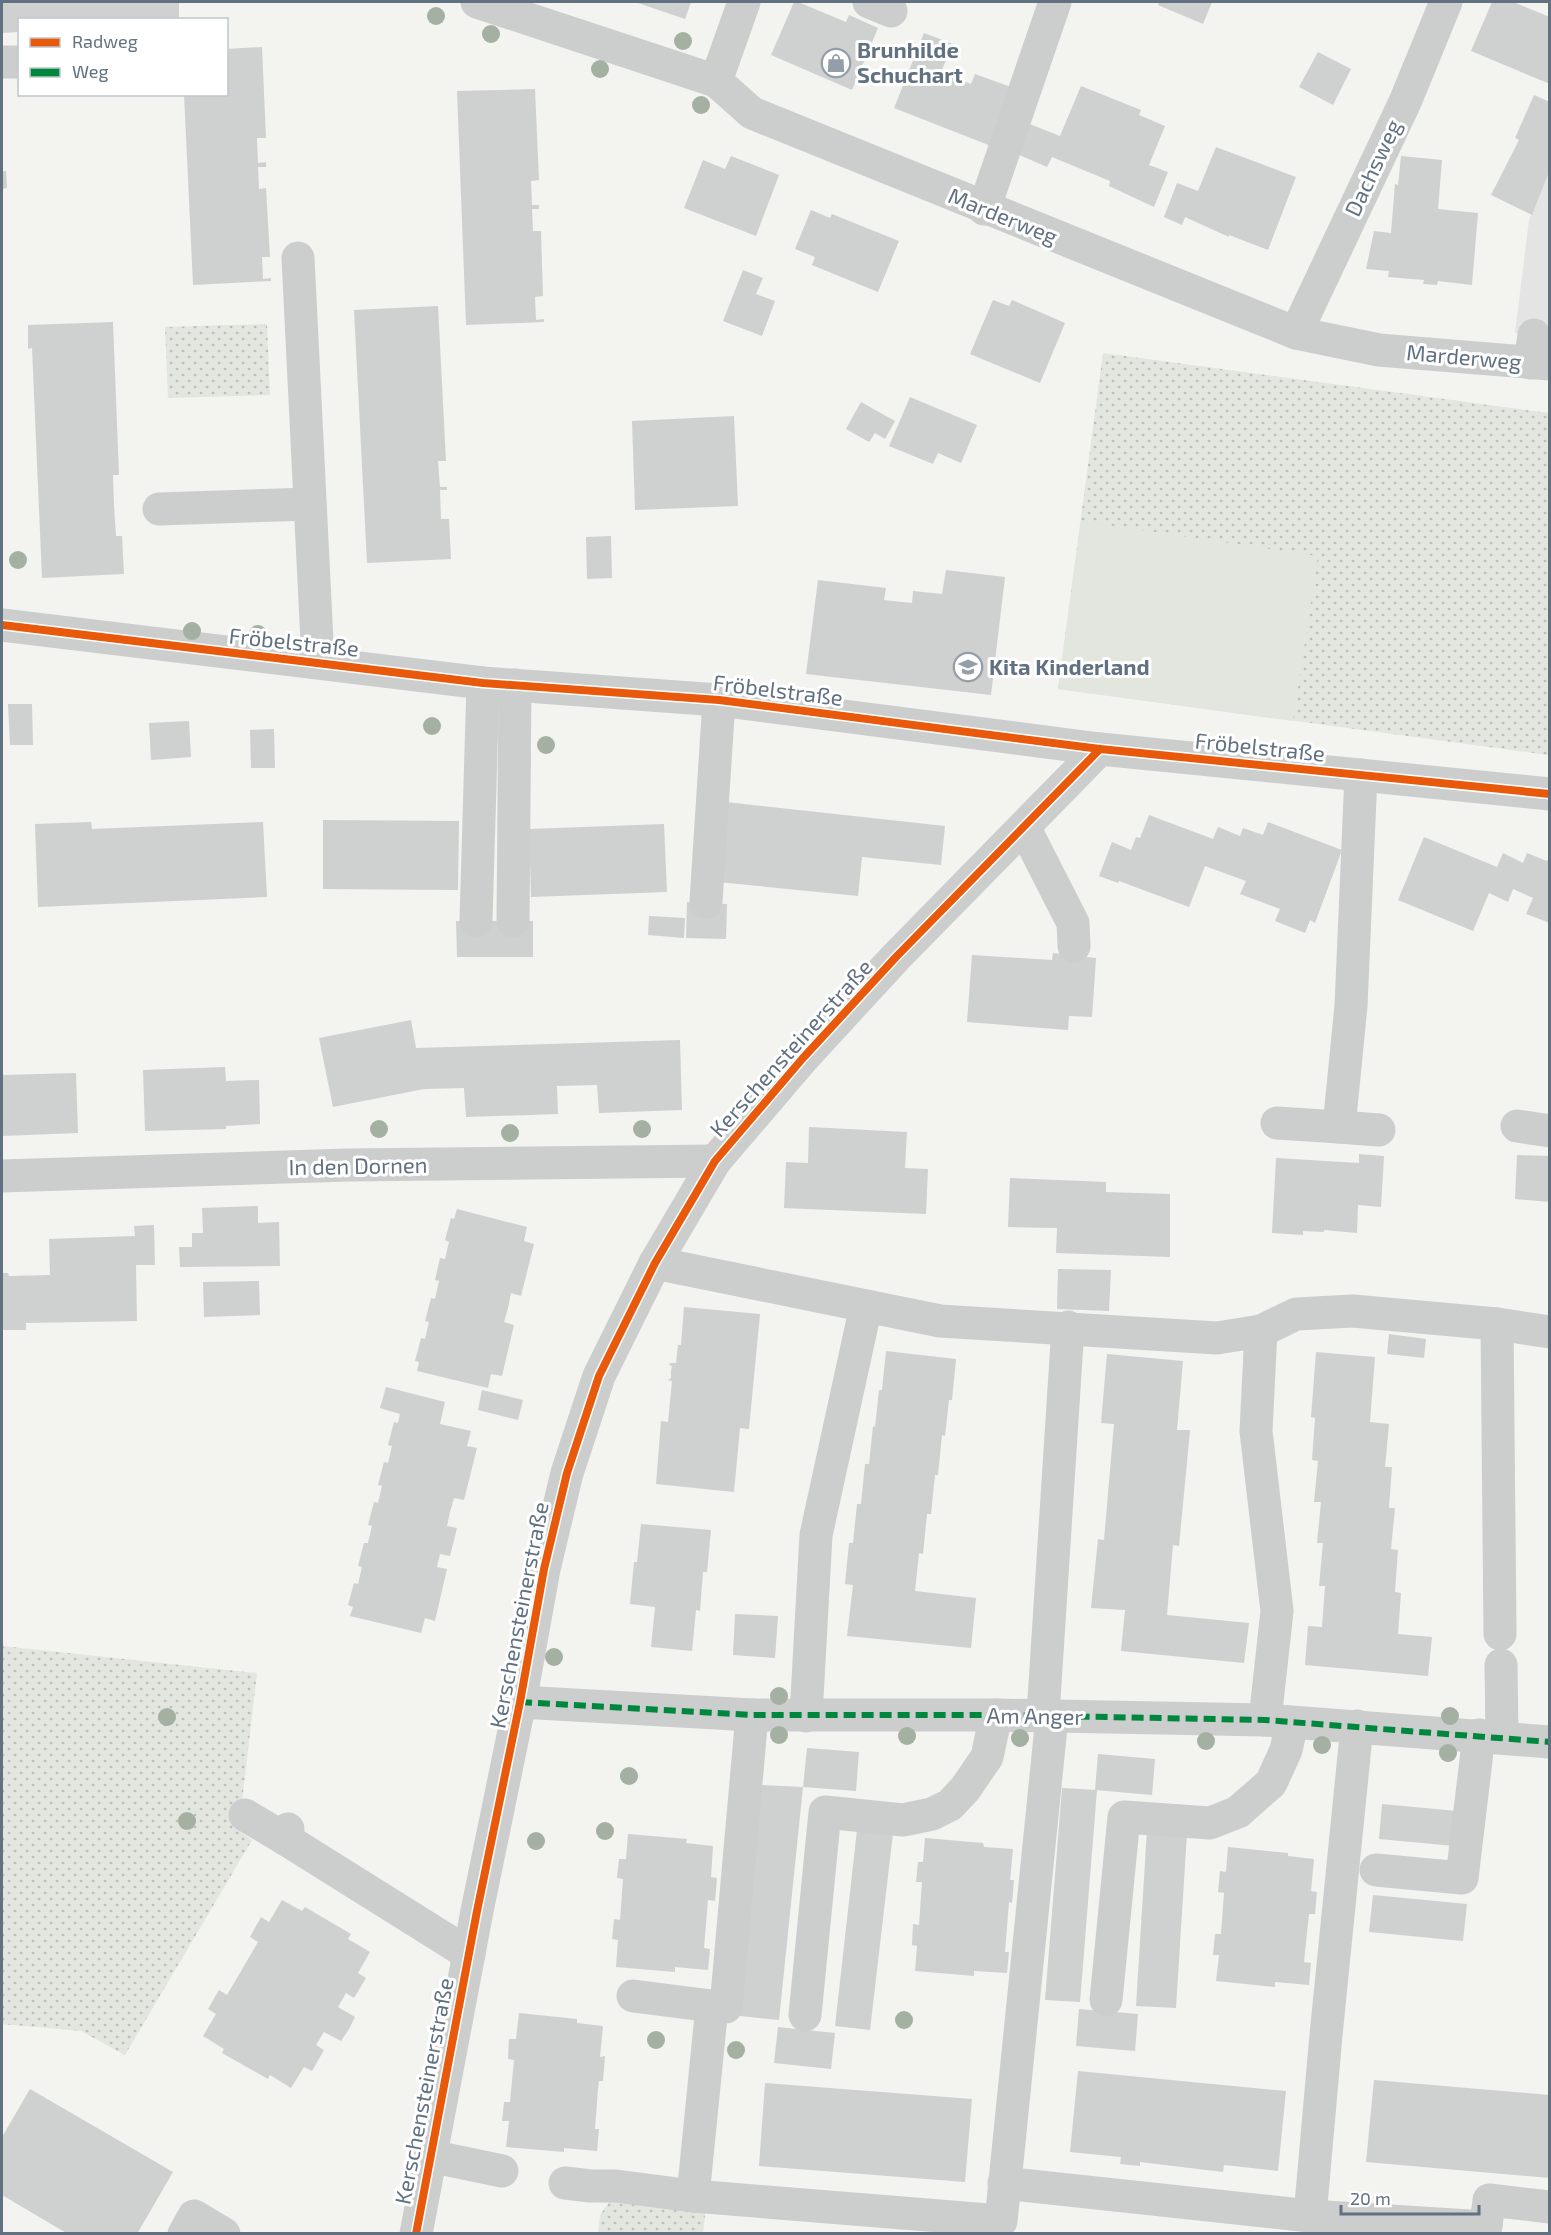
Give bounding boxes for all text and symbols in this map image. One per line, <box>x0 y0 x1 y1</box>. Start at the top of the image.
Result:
legend <box>18 18 228 96</box>
text: Radweg <box>72 30 138 52</box>
place label: Brunhilde Schuchart <box>857 36 963 87</box>
shop icon: Brunhilde Schuchart <box>820 47 852 79</box>
text: Weg <box>72 60 108 82</box>
street label: Dachsweg <box>1338 115 1406 220</box>
street label: Marderweg <box>945 181 1062 249</box>
street label: Marderweg <box>1405 338 1523 374</box>
street label: Fröbelstraße <box>228 621 360 661</box>
school or university icon: Kita Kinderland <box>952 651 984 683</box>
place label: Kita Kinderland <box>989 653 1150 679</box>
street label: Fröbelstraße <box>712 668 844 710</box>
street label: Fröbelstraße <box>1194 726 1326 766</box>
street label: Kerschensteinerstraße <box>704 953 877 1142</box>
street label: In den Dornen <box>288 1151 428 1179</box>
street label: Kerschensteinerstraße <box>483 1499 553 1730</box>
street label: Am Anger <box>986 1701 1084 1729</box>
street label: Kerschensteinerstraße <box>388 1975 458 2206</box>
scale bar <box>1341 2178 1479 2216</box>
text: 20 m <box>1350 2187 1391 2209</box>

